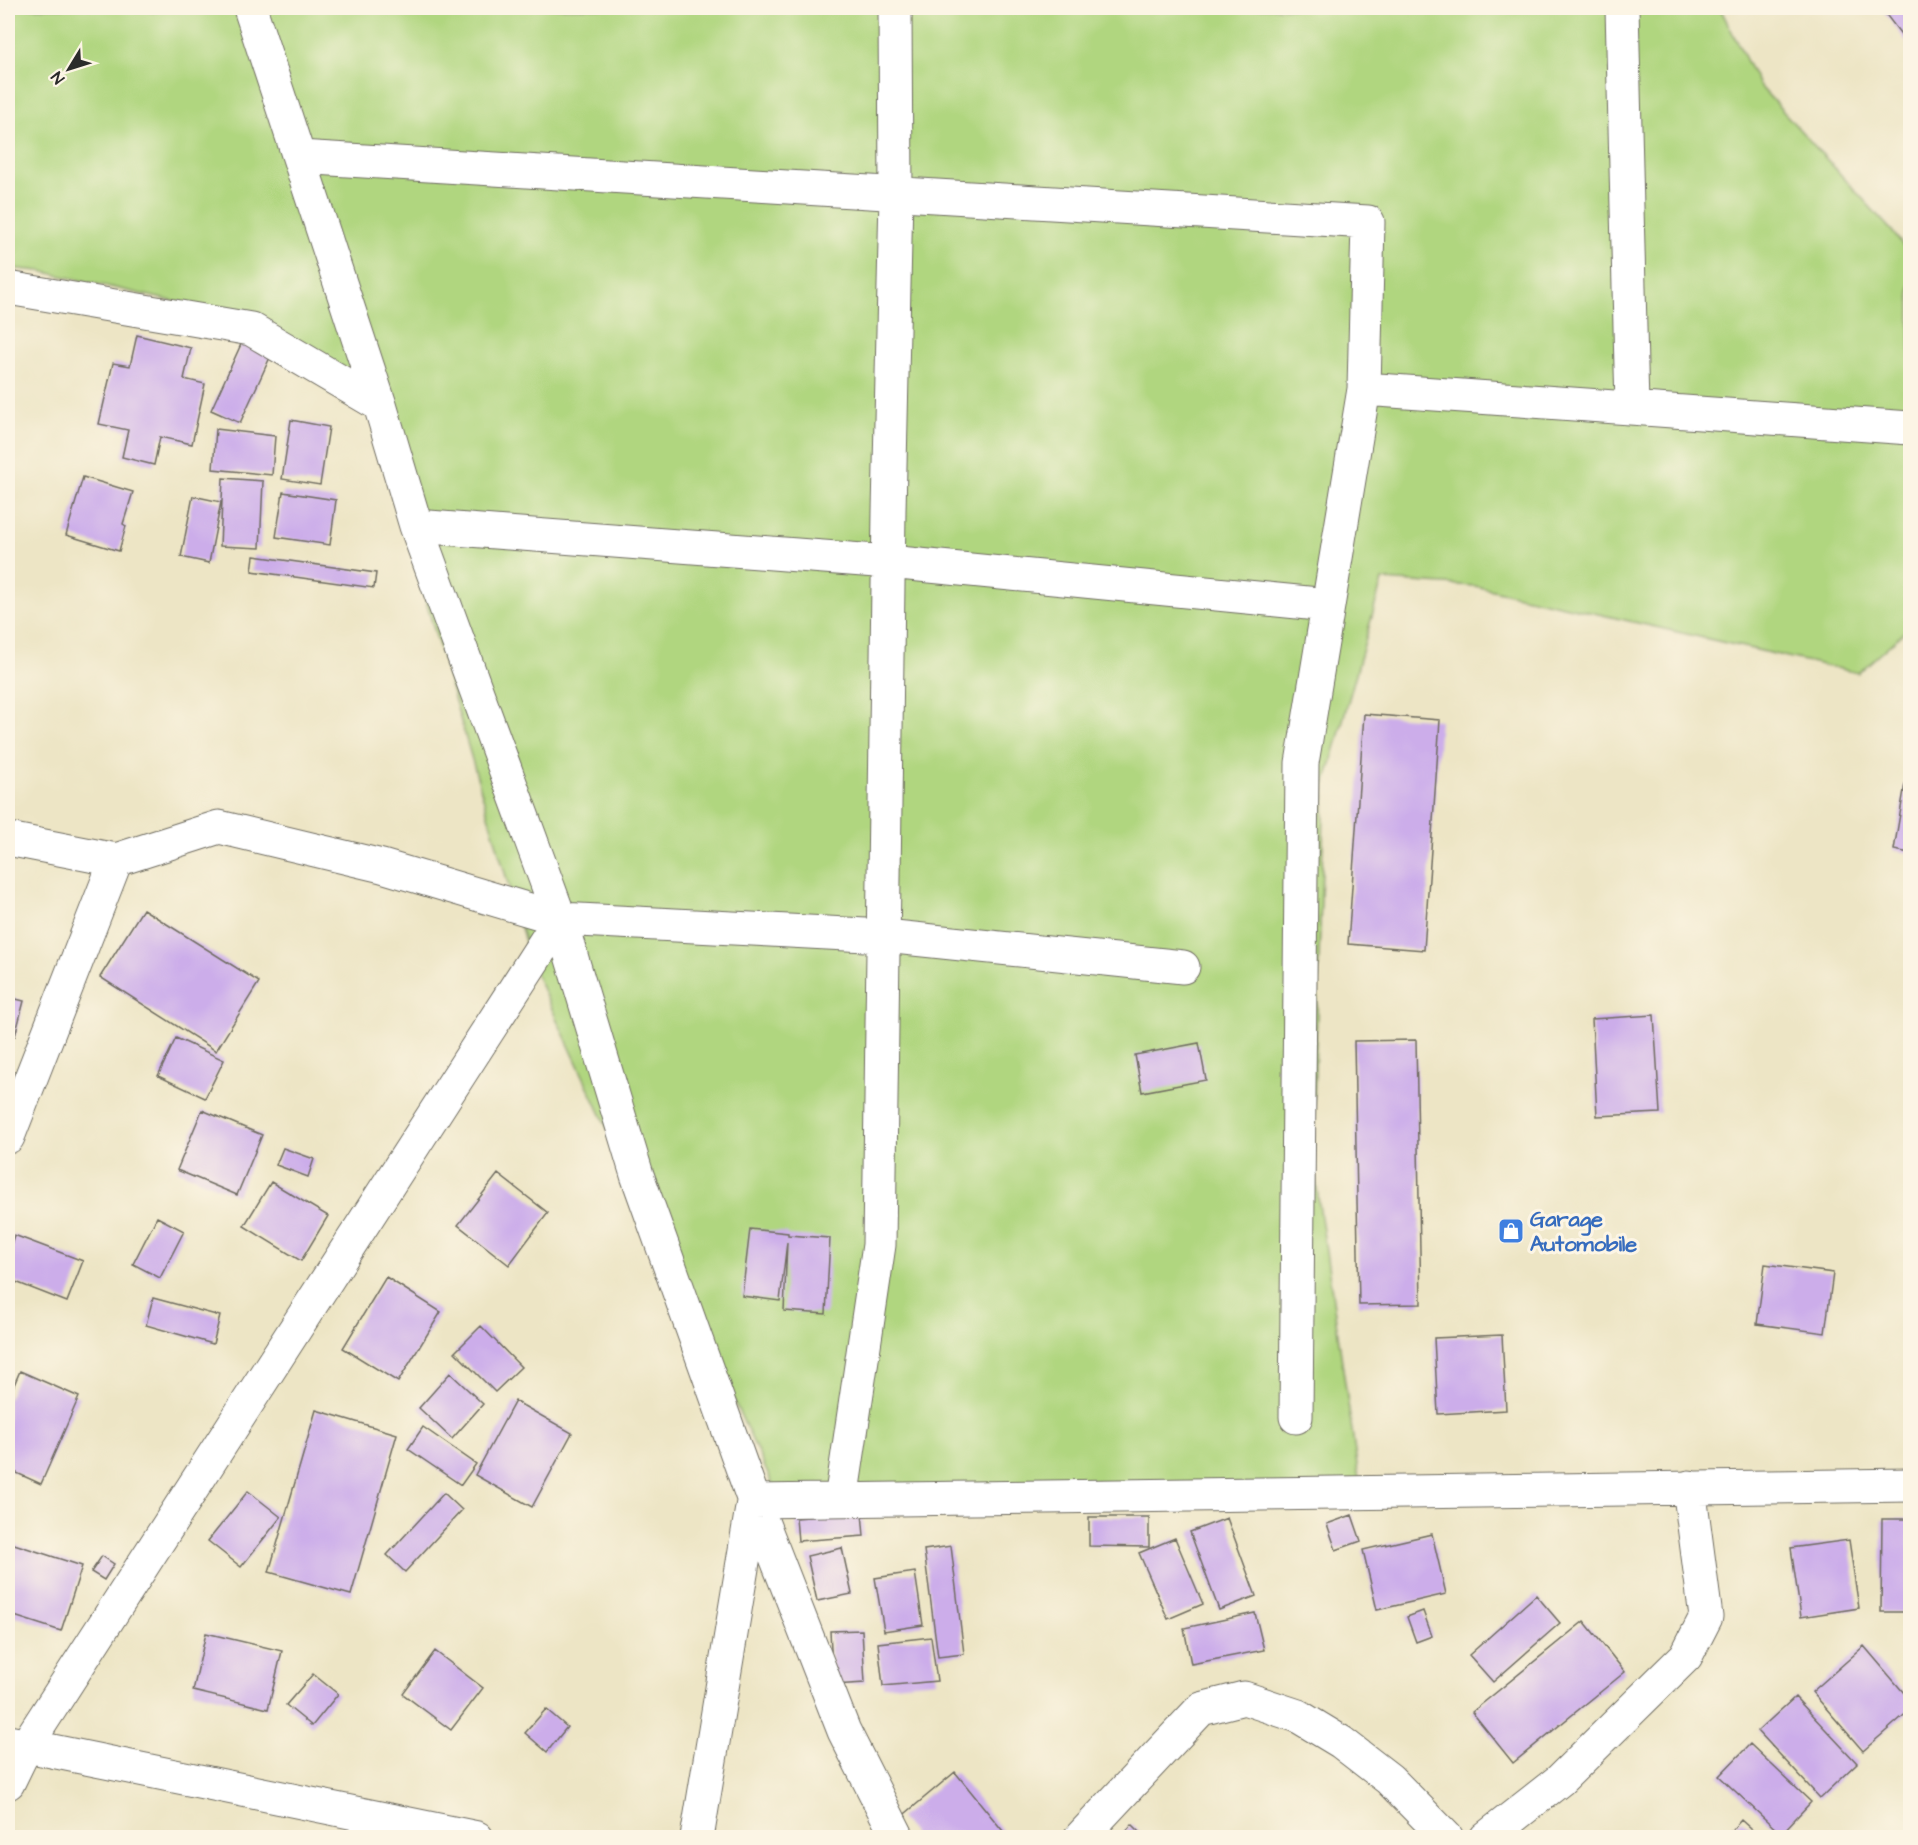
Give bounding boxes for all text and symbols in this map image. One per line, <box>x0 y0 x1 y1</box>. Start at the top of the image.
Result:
north arrow <box>39 39 99 99</box>
text: N <box>46 67 70 88</box>
place label: Garage Automobile <box>1530 1204 1637 1260</box>
shop icon: Garage Automobile <box>1496 1216 1526 1246</box>

